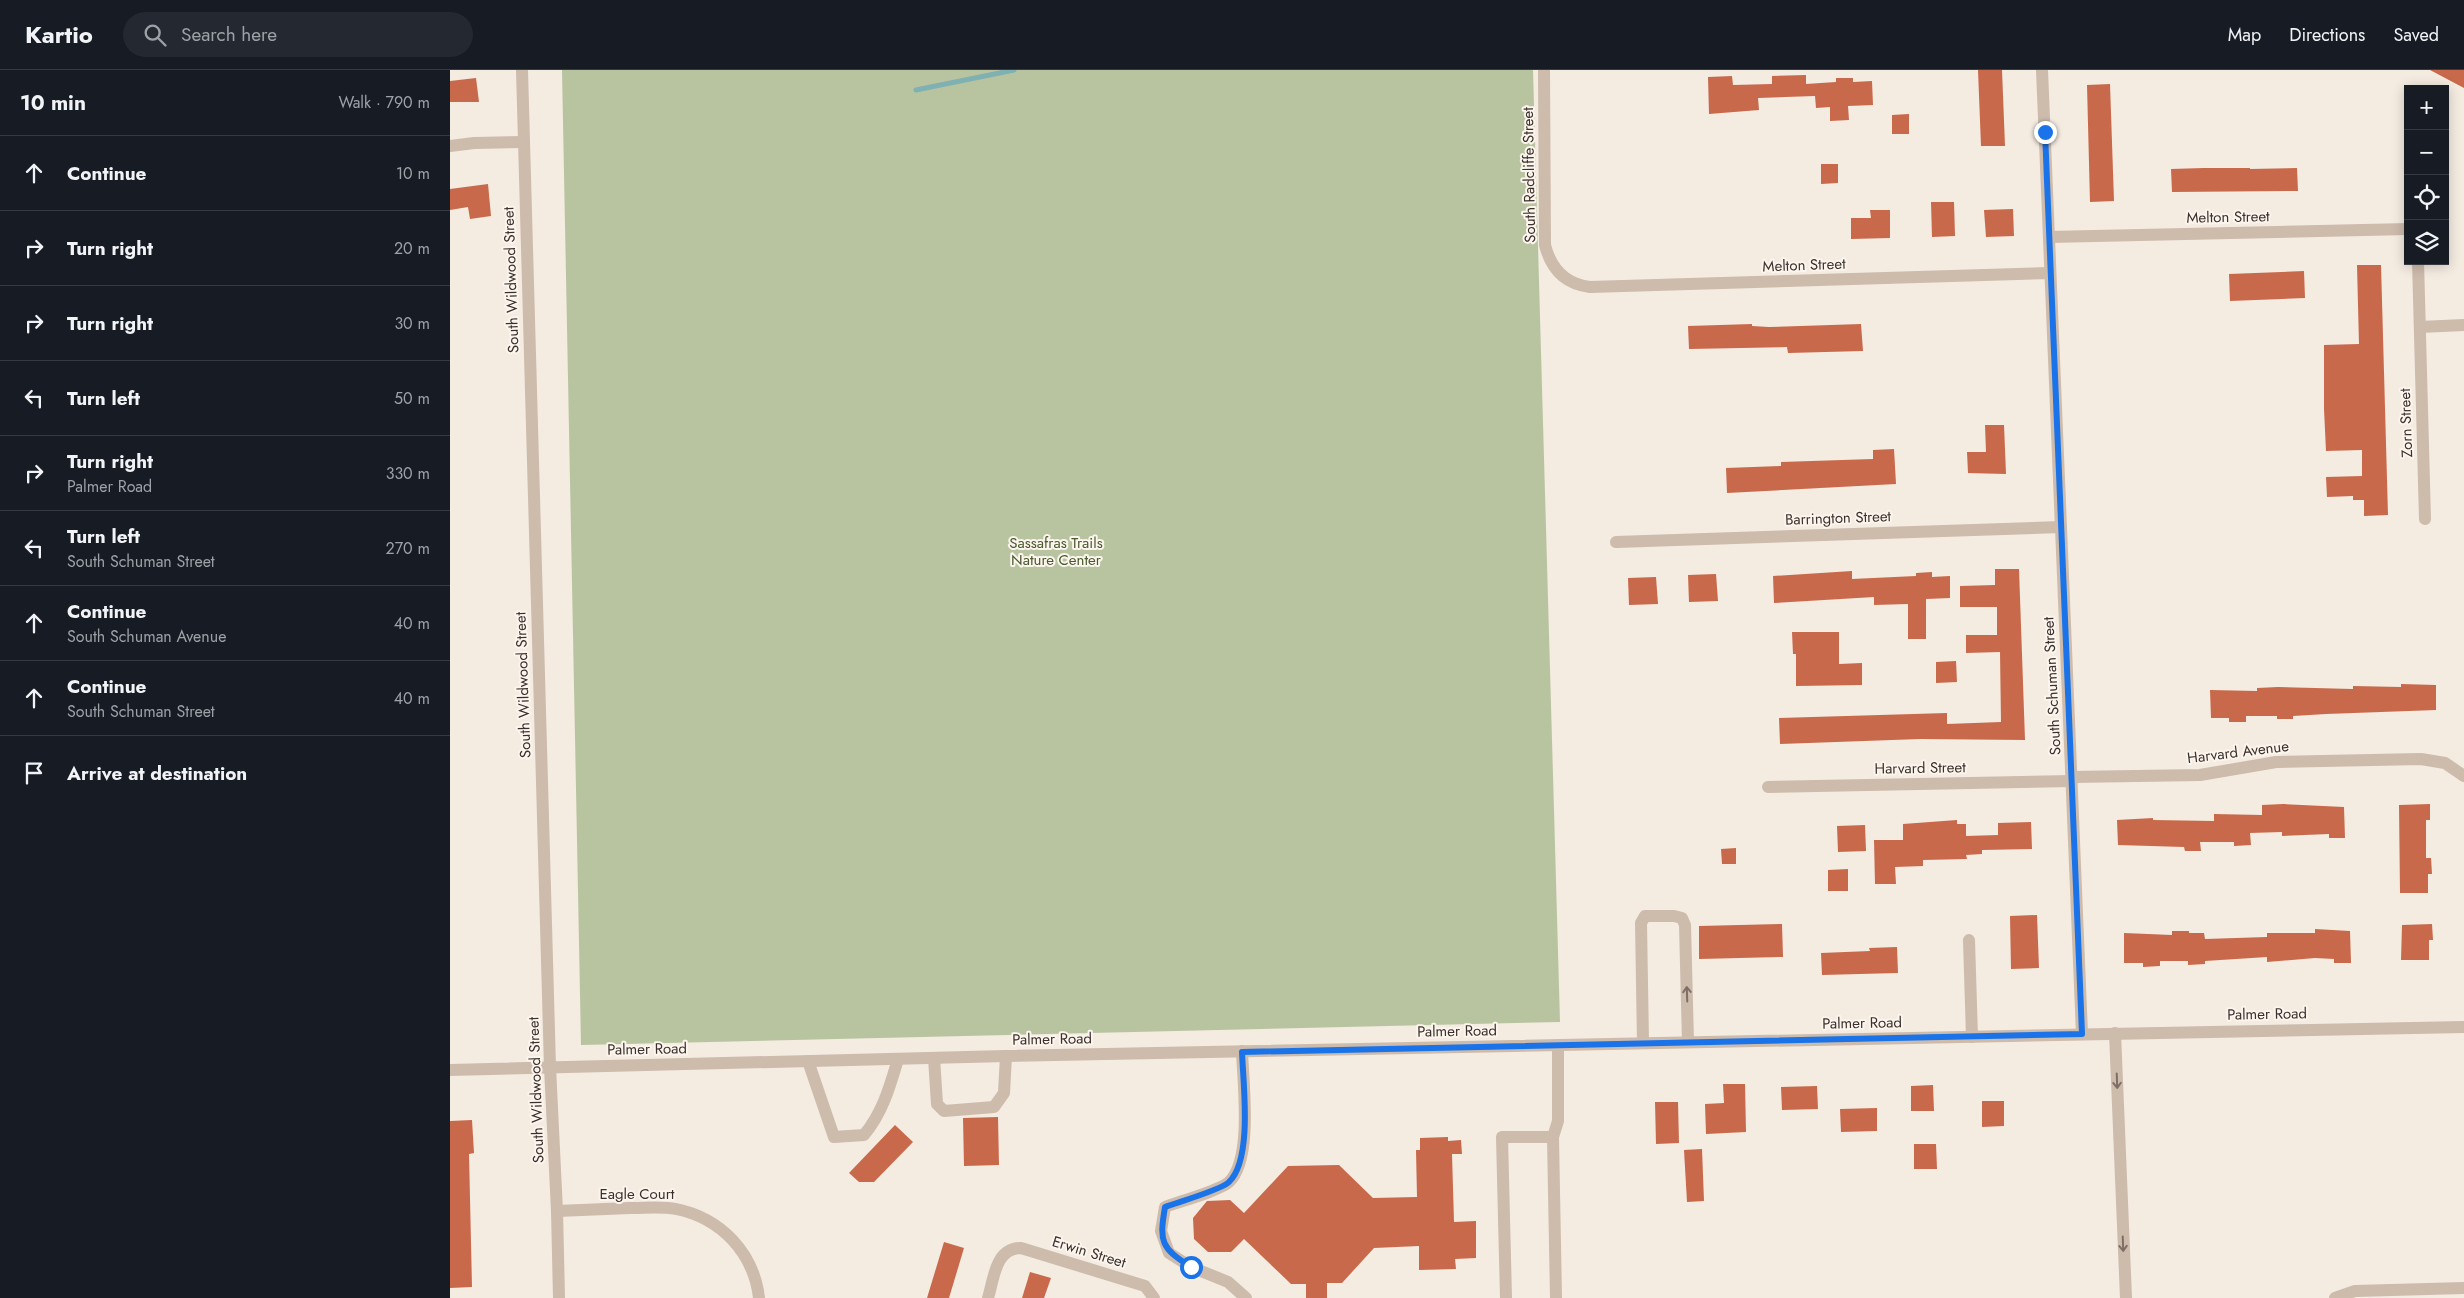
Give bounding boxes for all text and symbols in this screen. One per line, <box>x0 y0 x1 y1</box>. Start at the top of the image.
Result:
search box <box>123 12 473 57</box>
text: Kartio <box>25 17 93 52</box>
icon: search <box>141 21 169 49</box>
text: Search here <box>181 21 277 48</box>
text: Map <box>2228 22 2261 48</box>
text: Directions <box>2289 22 2365 48</box>
text: Saved <box>2393 22 2439 48</box>
map controls <box>2404 85 2449 265</box>
button: + <box>2404 85 2449 130</box>
text: 10 min <box>20 88 86 118</box>
text: Walk · 790 m <box>338 91 430 114</box>
street label: South Radcliffe Street <box>1517 107 1541 243</box>
route end <box>2034 121 2057 144</box>
button: − <box>2404 130 2449 175</box>
icon: ahead <box>20 159 48 187</box>
text: Continue <box>67 160 146 187</box>
text: 10 m <box>396 162 430 185</box>
button: locate <box>2404 175 2449 220</box>
street label: Melton Street <box>2186 205 2270 229</box>
street label: South Wildwood Street <box>497 206 525 353</box>
button: layers <box>2404 220 2449 265</box>
icon: right <box>20 234 48 262</box>
text: Turn right <box>67 235 153 262</box>
text: 20 m <box>394 237 430 260</box>
street label: Melton Street <box>1762 253 1846 277</box>
icon: right <box>20 309 48 337</box>
text: Turn right <box>67 310 153 337</box>
text: 30 m <box>394 312 430 335</box>
icon: left <box>20 384 48 412</box>
text: Turn left <box>67 385 140 412</box>
text: 50 m <box>394 387 430 410</box>
street label: Zorn Street <box>2394 388 2418 458</box>
text: Turn right <box>67 448 153 475</box>
icon: right <box>20 459 48 487</box>
text: 330 m <box>386 462 430 485</box>
text: Palmer Road <box>67 475 152 498</box>
street label: Barrington Street <box>1785 505 1892 531</box>
text: Turn left <box>67 523 140 550</box>
park label: Sassafras Trails Nature Center <box>1009 532 1103 571</box>
icon: left <box>20 534 48 562</box>
text: 270 m <box>386 537 430 560</box>
text: South Schuman Street <box>67 550 215 573</box>
text: Continue <box>67 598 146 625</box>
icon: ahead <box>20 609 48 637</box>
street label: South Wildwood Street <box>509 611 537 758</box>
text: 40 m <box>394 612 430 635</box>
street label: South Schuman Street <box>2037 616 2067 756</box>
text: South Schuman Avenue <box>67 625 226 648</box>
text: Continue <box>67 673 146 700</box>
icon: ahead <box>20 684 48 712</box>
text: 40 m <box>394 687 430 710</box>
text: South Schuman Street <box>67 700 215 723</box>
street label: Harvard Avenue <box>2186 735 2290 769</box>
street label: Harvard Street <box>1874 756 1966 780</box>
icon: arrive <box>20 759 48 787</box>
text: Arrive at destination <box>67 760 247 787</box>
one-way arrow <box>1682 986 1691 1002</box>
street label: Palmer Road <box>2227 1002 2307 1026</box>
street label: Palmer Road <box>1822 1011 1902 1035</box>
street label: South Wildwood Street <box>522 1016 550 1163</box>
street label: Palmer Road <box>1417 1019 1497 1043</box>
street label: Palmer Road <box>1012 1027 1092 1051</box>
street label: Palmer Road <box>607 1037 687 1061</box>
one-way arrow <box>2112 1073 2122 1089</box>
street label: Eagle Court <box>600 1183 675 1205</box>
street label: Erwin Street <box>1049 1230 1129 1274</box>
one-way arrow <box>2119 1236 2128 1252</box>
route start <box>1180 1256 1203 1279</box>

